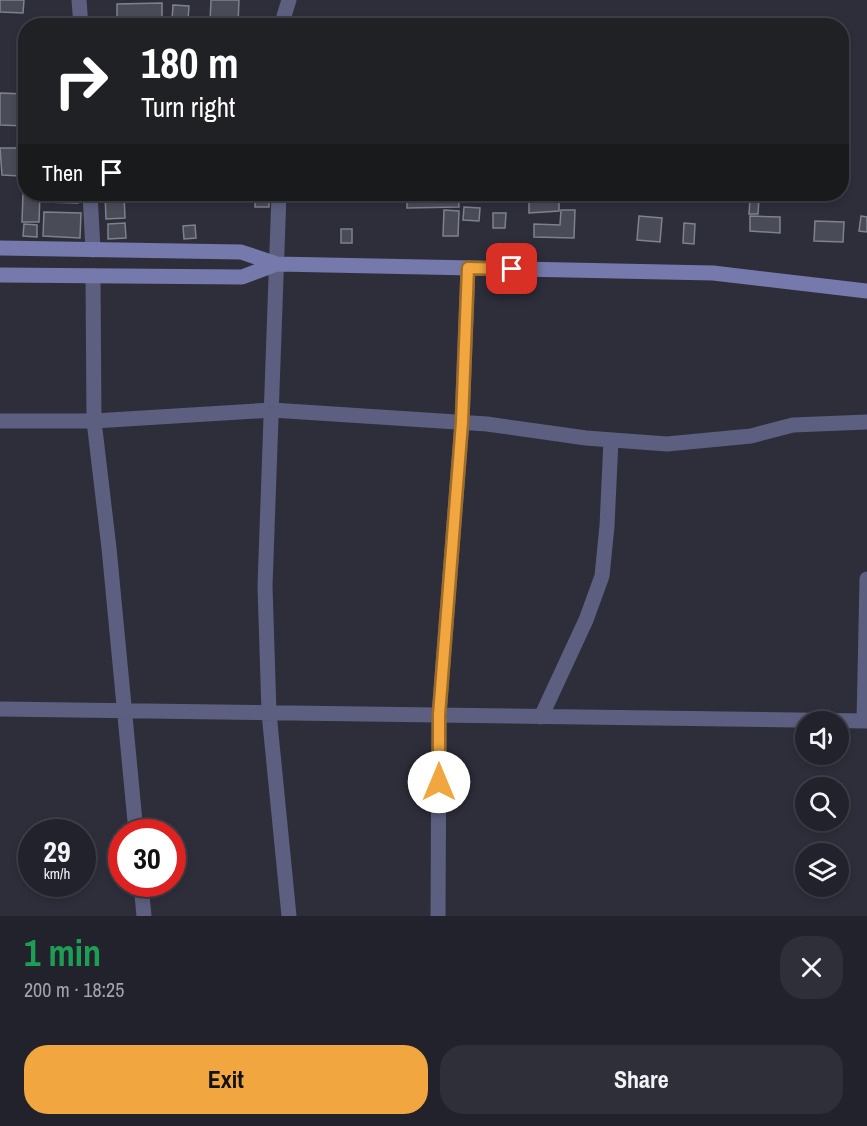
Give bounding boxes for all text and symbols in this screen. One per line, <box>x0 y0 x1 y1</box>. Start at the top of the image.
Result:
text: 180 m <box>141 35 239 91</box>
icon: right <box>42 42 120 120</box>
text: Turn right <box>141 89 235 125</box>
icon: arrive <box>95 156 128 189</box>
text: Then <box>42 158 83 188</box>
pin <box>486 243 537 294</box>
icon: arrive <box>495 252 528 285</box>
map controls <box>795 711 849 897</box>
button: sound <box>795 711 849 765</box>
position arrow <box>407 750 471 814</box>
button: search <box>795 777 849 831</box>
speed limit sign: 30 <box>108 819 186 897</box>
text: 29 <box>43 831 71 871</box>
button: layers <box>795 843 849 897</box>
text: km/h <box>44 863 70 884</box>
text: 1 min <box>24 929 101 977</box>
button: close <box>780 936 843 999</box>
text: 200 m · 18:25 <box>24 976 124 1003</box>
button: Exit <box>24 1045 428 1114</box>
button: Share <box>440 1045 843 1114</box>

